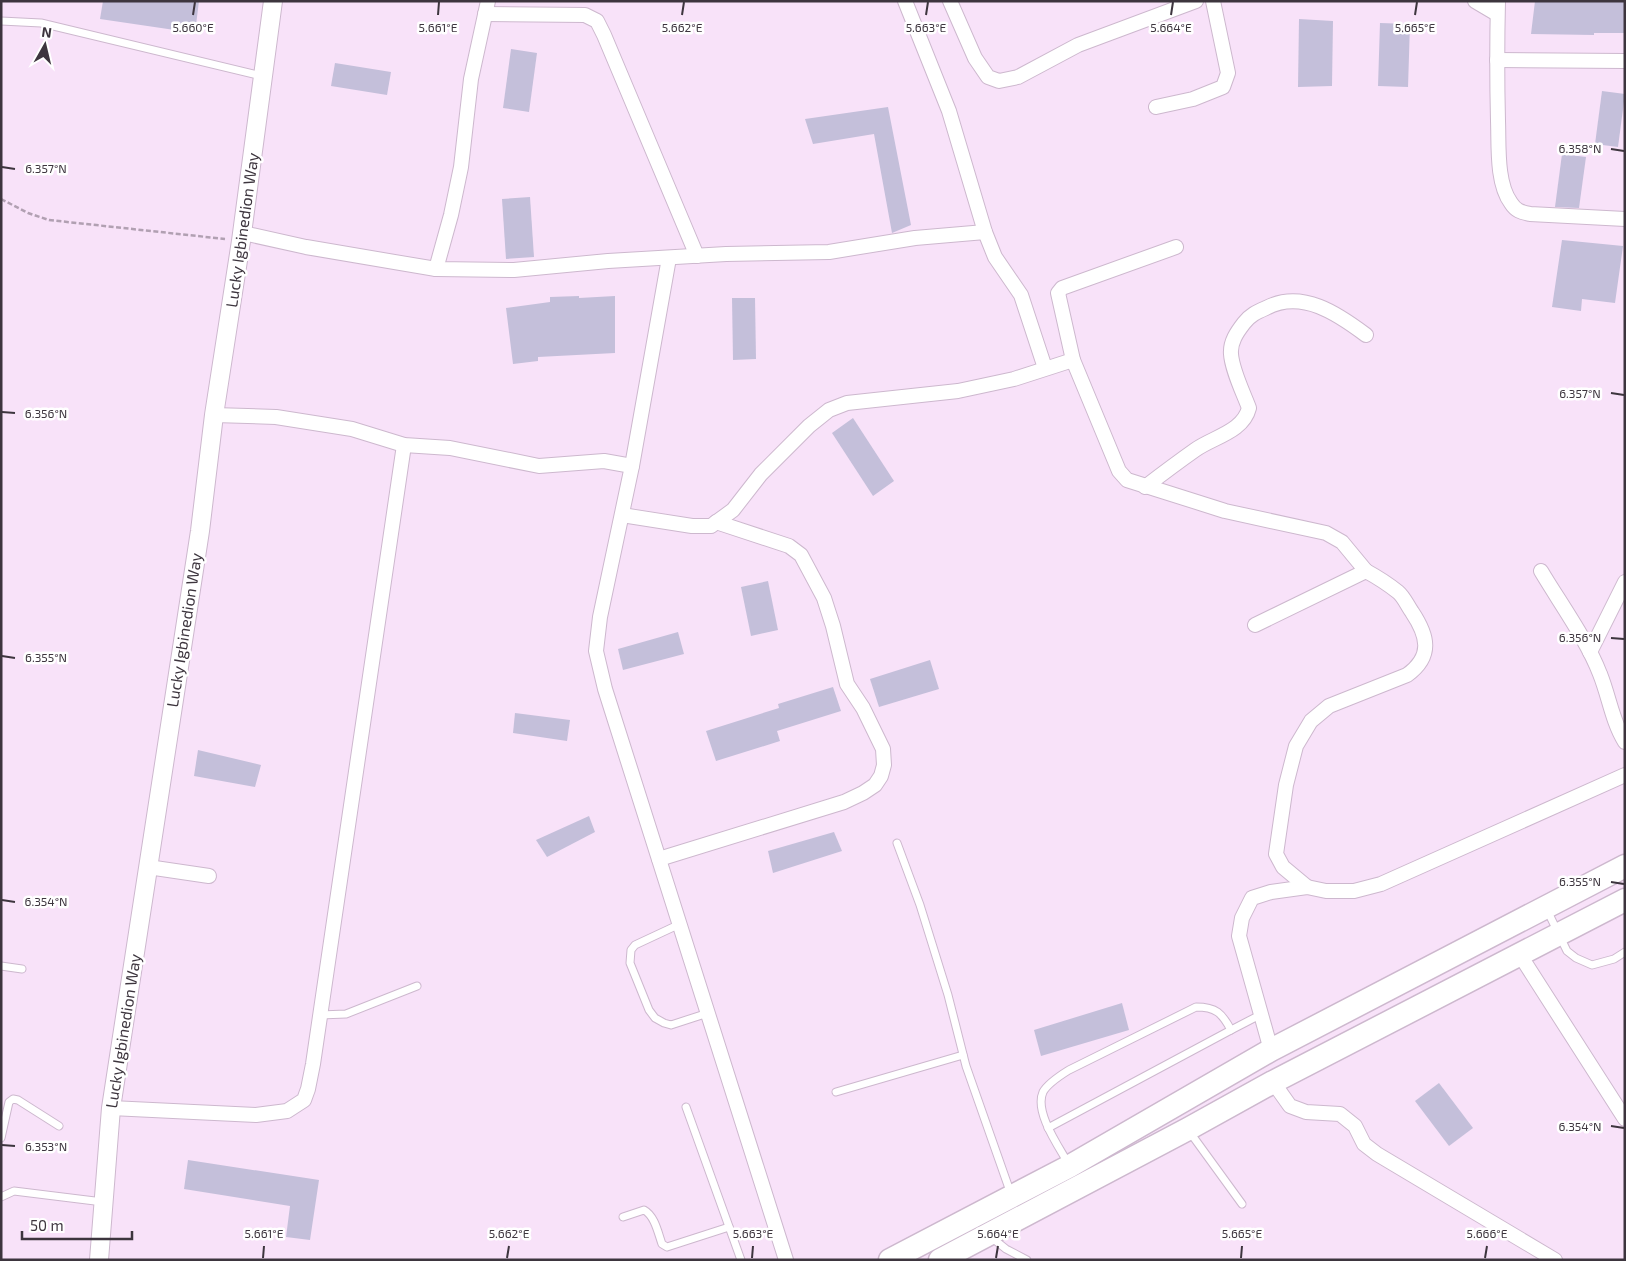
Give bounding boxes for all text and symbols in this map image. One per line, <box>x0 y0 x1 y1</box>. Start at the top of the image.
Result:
north arrow <box>20 20 70 70</box>
text: 5.660°E <box>172 20 214 34</box>
text: 5.661°E <box>419 20 458 34</box>
text: 5.662°E <box>662 20 703 34</box>
text: 5.663°E <box>906 20 947 34</box>
text: 5.664°E <box>1150 20 1192 34</box>
text: 5.665°E <box>1395 20 1435 34</box>
text: N <box>41 23 53 41</box>
text: 6.358°N <box>1559 141 1601 155</box>
street label: Lucky Igbinedion Way <box>221 151 262 309</box>
text: 6.357°N <box>25 161 67 175</box>
text: 6.357°N <box>1559 386 1601 400</box>
text: 6.356°N <box>25 406 67 420</box>
street label: Lucky Igbinedion Way <box>162 551 205 709</box>
text: 6.356°N <box>1559 630 1601 644</box>
text: 6.355°N <box>25 650 67 664</box>
text: 6.355°N <box>1559 874 1601 888</box>
text: 6.354°N <box>25 894 67 908</box>
street label: Lucky Igbinedion Way <box>101 952 144 1110</box>
text: 6.354°N <box>1559 1119 1601 1133</box>
text: 6.353°N <box>25 1139 67 1153</box>
scale bar <box>22 1208 132 1240</box>
text: 50 m <box>30 1216 64 1234</box>
text: 5.661°E <box>245 1226 284 1240</box>
text: 5.662°E <box>489 1226 530 1240</box>
text: 5.663°E <box>733 1226 774 1240</box>
text: 5.664°E <box>977 1226 1019 1240</box>
text: 5.665°E <box>1222 1226 1262 1240</box>
text: 5.666°E <box>1467 1226 1508 1240</box>

